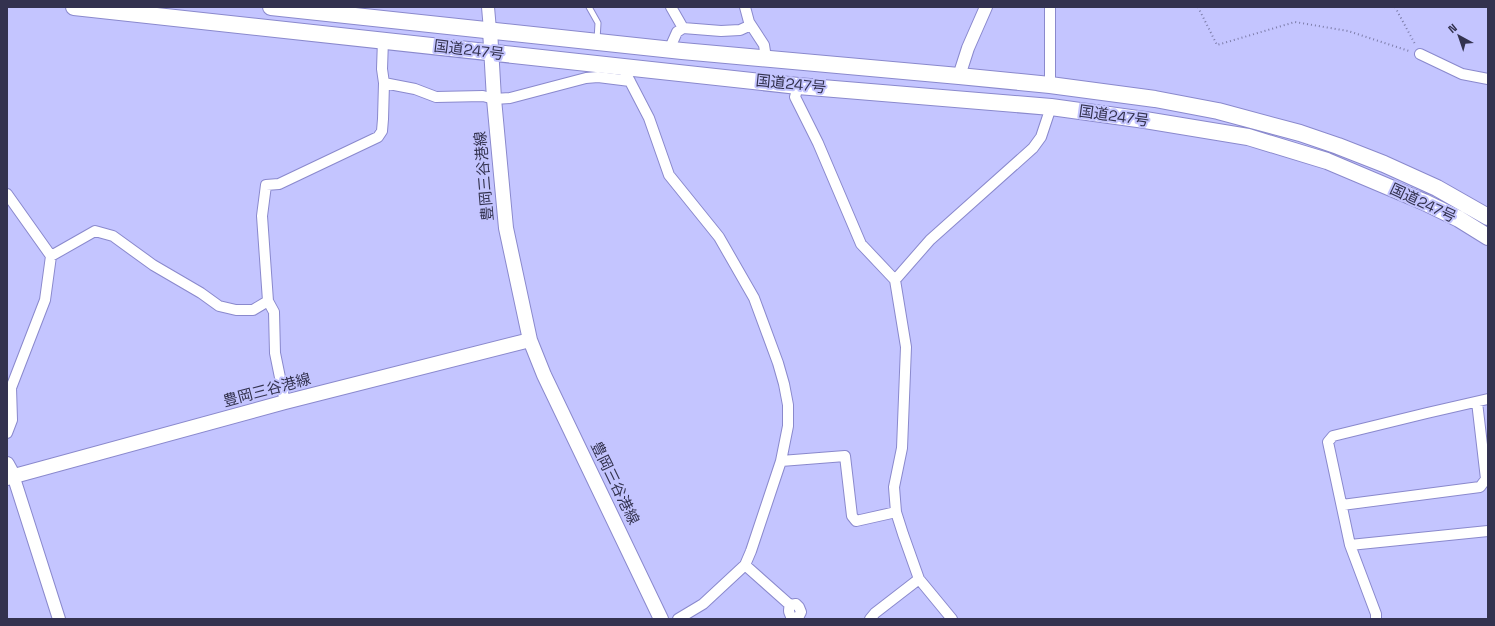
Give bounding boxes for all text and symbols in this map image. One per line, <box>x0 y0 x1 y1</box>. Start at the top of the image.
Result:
north arrow <box>1439 16 1479 56</box>
text: N <box>1445 21 1460 36</box>
street label: 国道247号 <box>433 36 505 63</box>
street label: 国道247号 <box>755 70 827 97</box>
street label: 国道247号 <box>1078 101 1151 130</box>
street label: 豊岡三谷港線 <box>470 130 497 222</box>
street label: 国道247号 <box>1387 179 1459 226</box>
street label: 豊岡三谷港線 <box>221 369 313 410</box>
street label: 豊岡三谷港線 <box>587 438 644 527</box>

